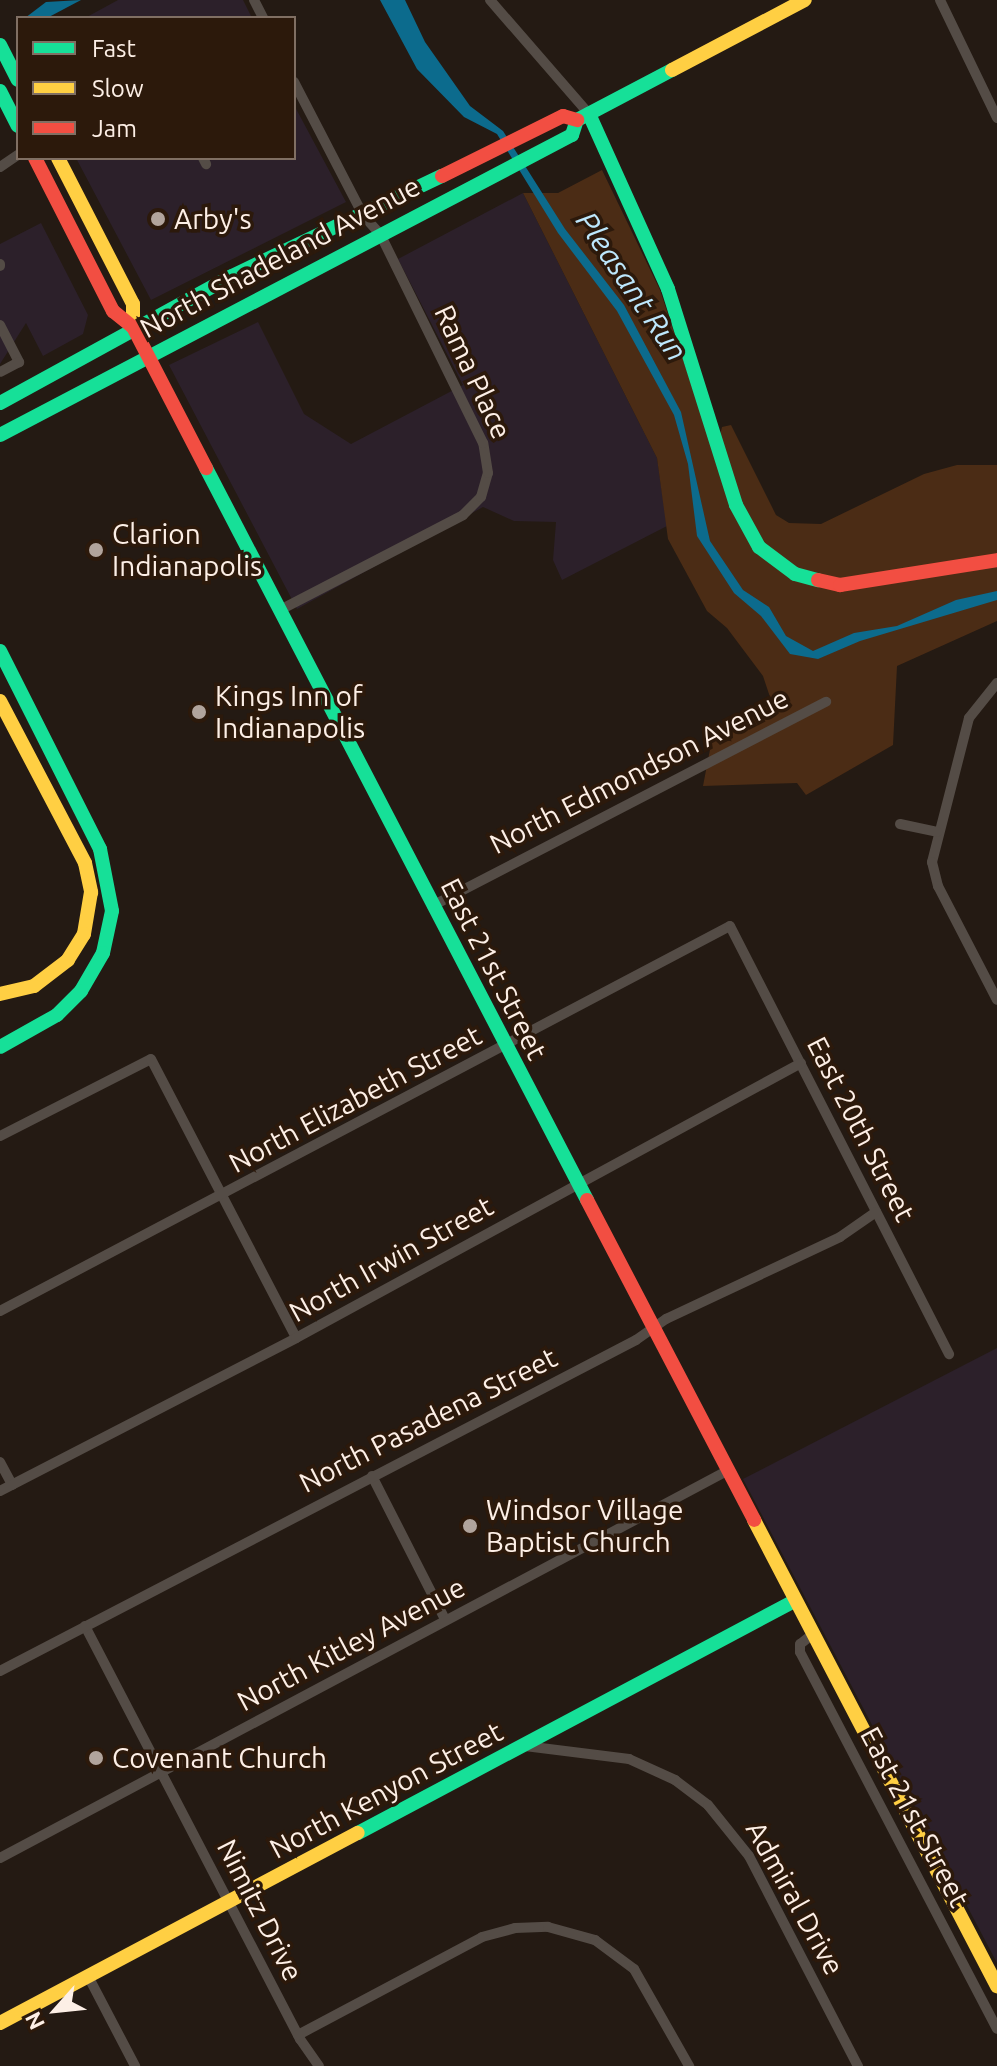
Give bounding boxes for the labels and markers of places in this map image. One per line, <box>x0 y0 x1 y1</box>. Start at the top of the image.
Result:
place label: Arby's <box>174 202 252 236</box>
marker: Arby's <box>149 210 167 228</box>
place label: Clarion Indianapolis <box>112 517 262 583</box>
marker: Clarion Indianapolis <box>87 541 105 559</box>
place label: Kings Inn of Indianapolis <box>215 679 365 745</box>
marker: Kings Inn of Indianapolis <box>190 703 208 721</box>
place label: Windsor Village Baptist Church <box>486 1493 683 1559</box>
marker: Windsor Village Baptist Church <box>461 1517 479 1535</box>
place label: Covenant Church <box>112 1741 327 1775</box>
marker: Covenant Church <box>87 1749 105 1767</box>

